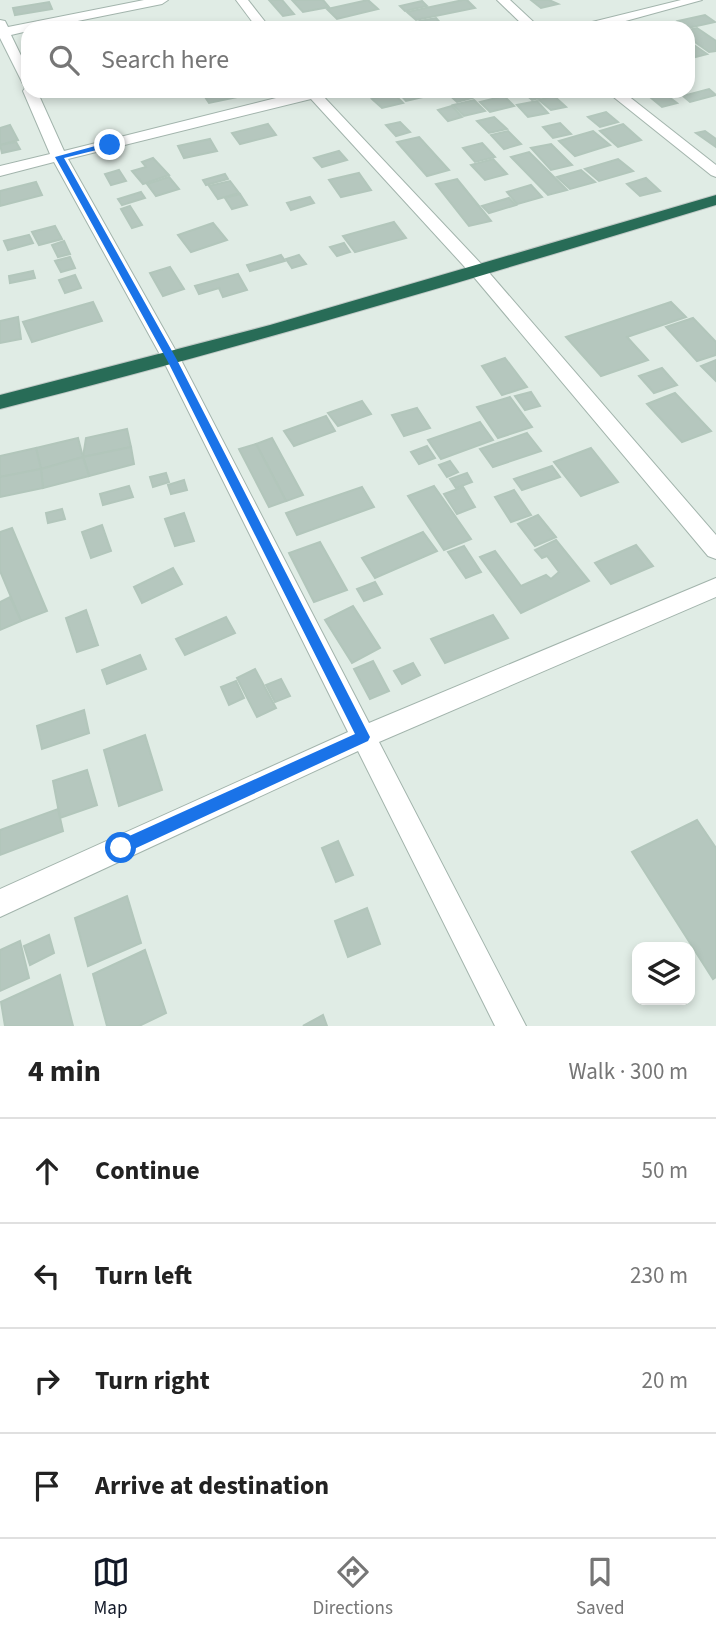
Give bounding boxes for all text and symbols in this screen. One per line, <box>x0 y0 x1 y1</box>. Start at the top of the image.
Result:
search box <box>21 21 695 98</box>
icon: search <box>45 41 83 79</box>
text: Search here <box>101 41 229 78</box>
route end <box>94 129 125 160</box>
route start <box>105 832 136 863</box>
map controls <box>632 942 695 1005</box>
button: layers <box>632 942 695 1005</box>
text: 4 min <box>28 1050 101 1093</box>
text: Walk · 300 m <box>569 1055 688 1088</box>
icon: ahead <box>28 1152 66 1190</box>
text: Continue <box>95 1152 200 1189</box>
text: 50 m <box>641 1154 688 1187</box>
icon: left <box>28 1257 66 1295</box>
text: Turn left <box>95 1257 192 1294</box>
text: 230 m <box>630 1259 688 1292</box>
icon: right <box>28 1362 66 1400</box>
text: Turn right <box>95 1362 210 1399</box>
text: 20 m <box>641 1364 688 1397</box>
icon: arrive <box>28 1467 66 1505</box>
text: Arrive at destination <box>95 1467 329 1504</box>
tab: Map <box>92 1553 130 1622</box>
tab: Directions <box>313 1553 393 1622</box>
tab: Saved <box>576 1553 624 1622</box>

